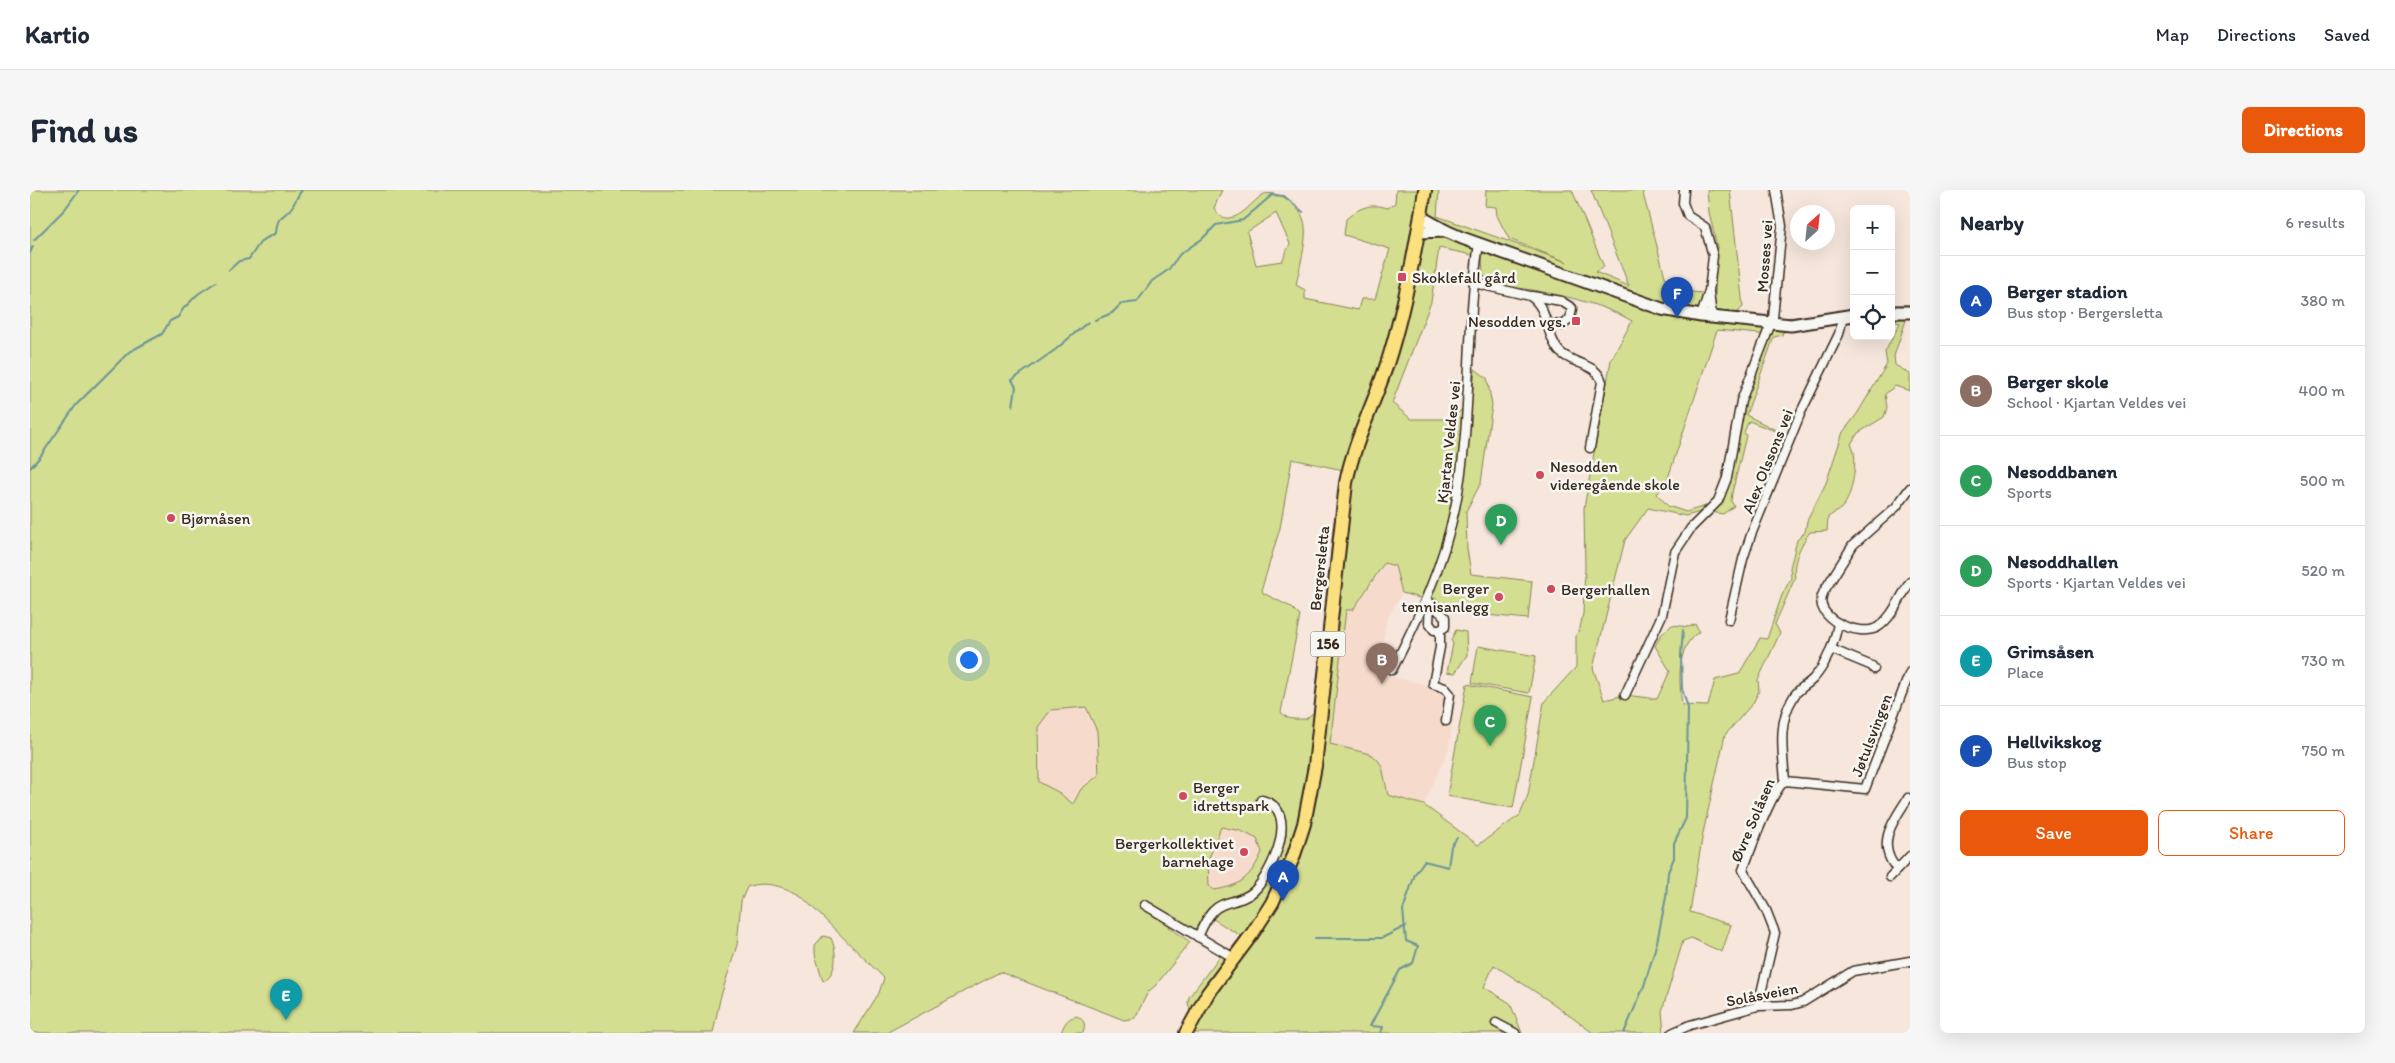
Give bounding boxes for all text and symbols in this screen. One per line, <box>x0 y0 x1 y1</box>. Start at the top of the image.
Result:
text: Kartio <box>25 20 90 49</box>
text: Map <box>2156 24 2189 46</box>
text: Directions <box>2217 24 2296 46</box>
text: Saved <box>2324 24 2370 46</box>
button: Directions <box>2242 107 2365 153</box>
text: Find us <box>30 109 138 151</box>
north arrow <box>1790 205 1835 250</box>
map controls <box>1850 205 1895 340</box>
button: + <box>1850 205 1895 250</box>
text: Nearby <box>1960 210 2024 235</box>
text: 6 results <box>2285 213 2345 232</box>
street label: Mosses vei <box>1752 219 1777 293</box>
button: − <box>1850 250 1895 295</box>
place label: Skoklefall gård <box>1412 268 1516 287</box>
marker: Skoklefall gård <box>1396 271 1408 283</box>
pin: F <box>1661 277 1693 318</box>
text: Berger stadion <box>2007 280 2127 303</box>
text: A <box>1971 291 1981 310</box>
text: 380 m <box>2301 291 2345 310</box>
button: locate <box>1850 295 1895 340</box>
text: Bus stop · Bergersletta <box>2007 303 2163 322</box>
place label: Nesodden vgs. <box>1468 312 1566 331</box>
marker: Nesodden vgs. <box>1570 315 1582 327</box>
text: Berger skole <box>2007 370 2109 393</box>
street label: Kjartan Veldes vei <box>1433 380 1464 504</box>
text: B <box>1971 381 1981 400</box>
text: 400 m <box>2299 381 2345 400</box>
text: School · Kjartan Veldes vei <box>2007 393 2186 412</box>
street label: Alex Olssons vei <box>1738 406 1797 516</box>
place label: Nesodden videregående skole <box>1550 457 1680 494</box>
text: Nesoddbanen <box>2007 460 2117 483</box>
marker: Nesodden videregående skole <box>1534 469 1546 481</box>
text: C <box>1971 471 1981 490</box>
text: 500 m <box>2300 471 2345 490</box>
text: Sports <box>2007 483 2052 502</box>
pin: D <box>1485 504 1517 545</box>
place label: Bjørnåsen <box>181 509 251 528</box>
marker: Bjørnåsen <box>165 512 177 524</box>
street label: Bergersletta <box>1306 524 1333 612</box>
text: Nesoddhallen <box>2007 550 2118 573</box>
text: D <box>1971 561 1981 580</box>
text: 520 m <box>2301 561 2345 580</box>
text: Sports · Kjartan Veldes vei <box>2007 573 2186 592</box>
place label: Berger tennisanlegg <box>1401 579 1490 616</box>
place label: Bergerhallen <box>1561 580 1650 599</box>
marker: Bergerhallen <box>1545 583 1557 595</box>
marker: Berger tennisanlegg <box>1493 591 1505 603</box>
road number: 156 <box>1310 632 1346 656</box>
text: Grimsåsen <box>2007 640 2094 663</box>
pin: B <box>1366 643 1398 684</box>
your location <box>956 647 982 673</box>
text: E <box>1972 651 1980 670</box>
text: 730 m <box>2301 651 2345 670</box>
text: Place <box>2007 663 2044 682</box>
street label: Jøtulsvingen <box>1847 691 1896 779</box>
pin: C <box>1474 705 1506 746</box>
text: Hellvikskog <box>2007 730 2101 753</box>
text: F <box>1972 741 1980 760</box>
text: 750 m <box>2302 741 2345 760</box>
text: Bus stop <box>2007 753 2067 772</box>
street label: Øvre Solåsen <box>1726 775 1779 865</box>
place label: Berger idrettspark <box>1193 778 1270 815</box>
marker: Berger idrettspark <box>1177 790 1189 802</box>
button: Save <box>1960 810 2148 856</box>
button: Share <box>2158 810 2345 856</box>
place label: Bergerkollektivet barnehage <box>1115 834 1234 871</box>
marker: Bergerkollektivet barnehage <box>1238 846 1250 858</box>
pin: A <box>1267 860 1299 901</box>
street label: Solåsveien <box>1724 978 1800 1011</box>
pin: E <box>270 979 302 1020</box>

